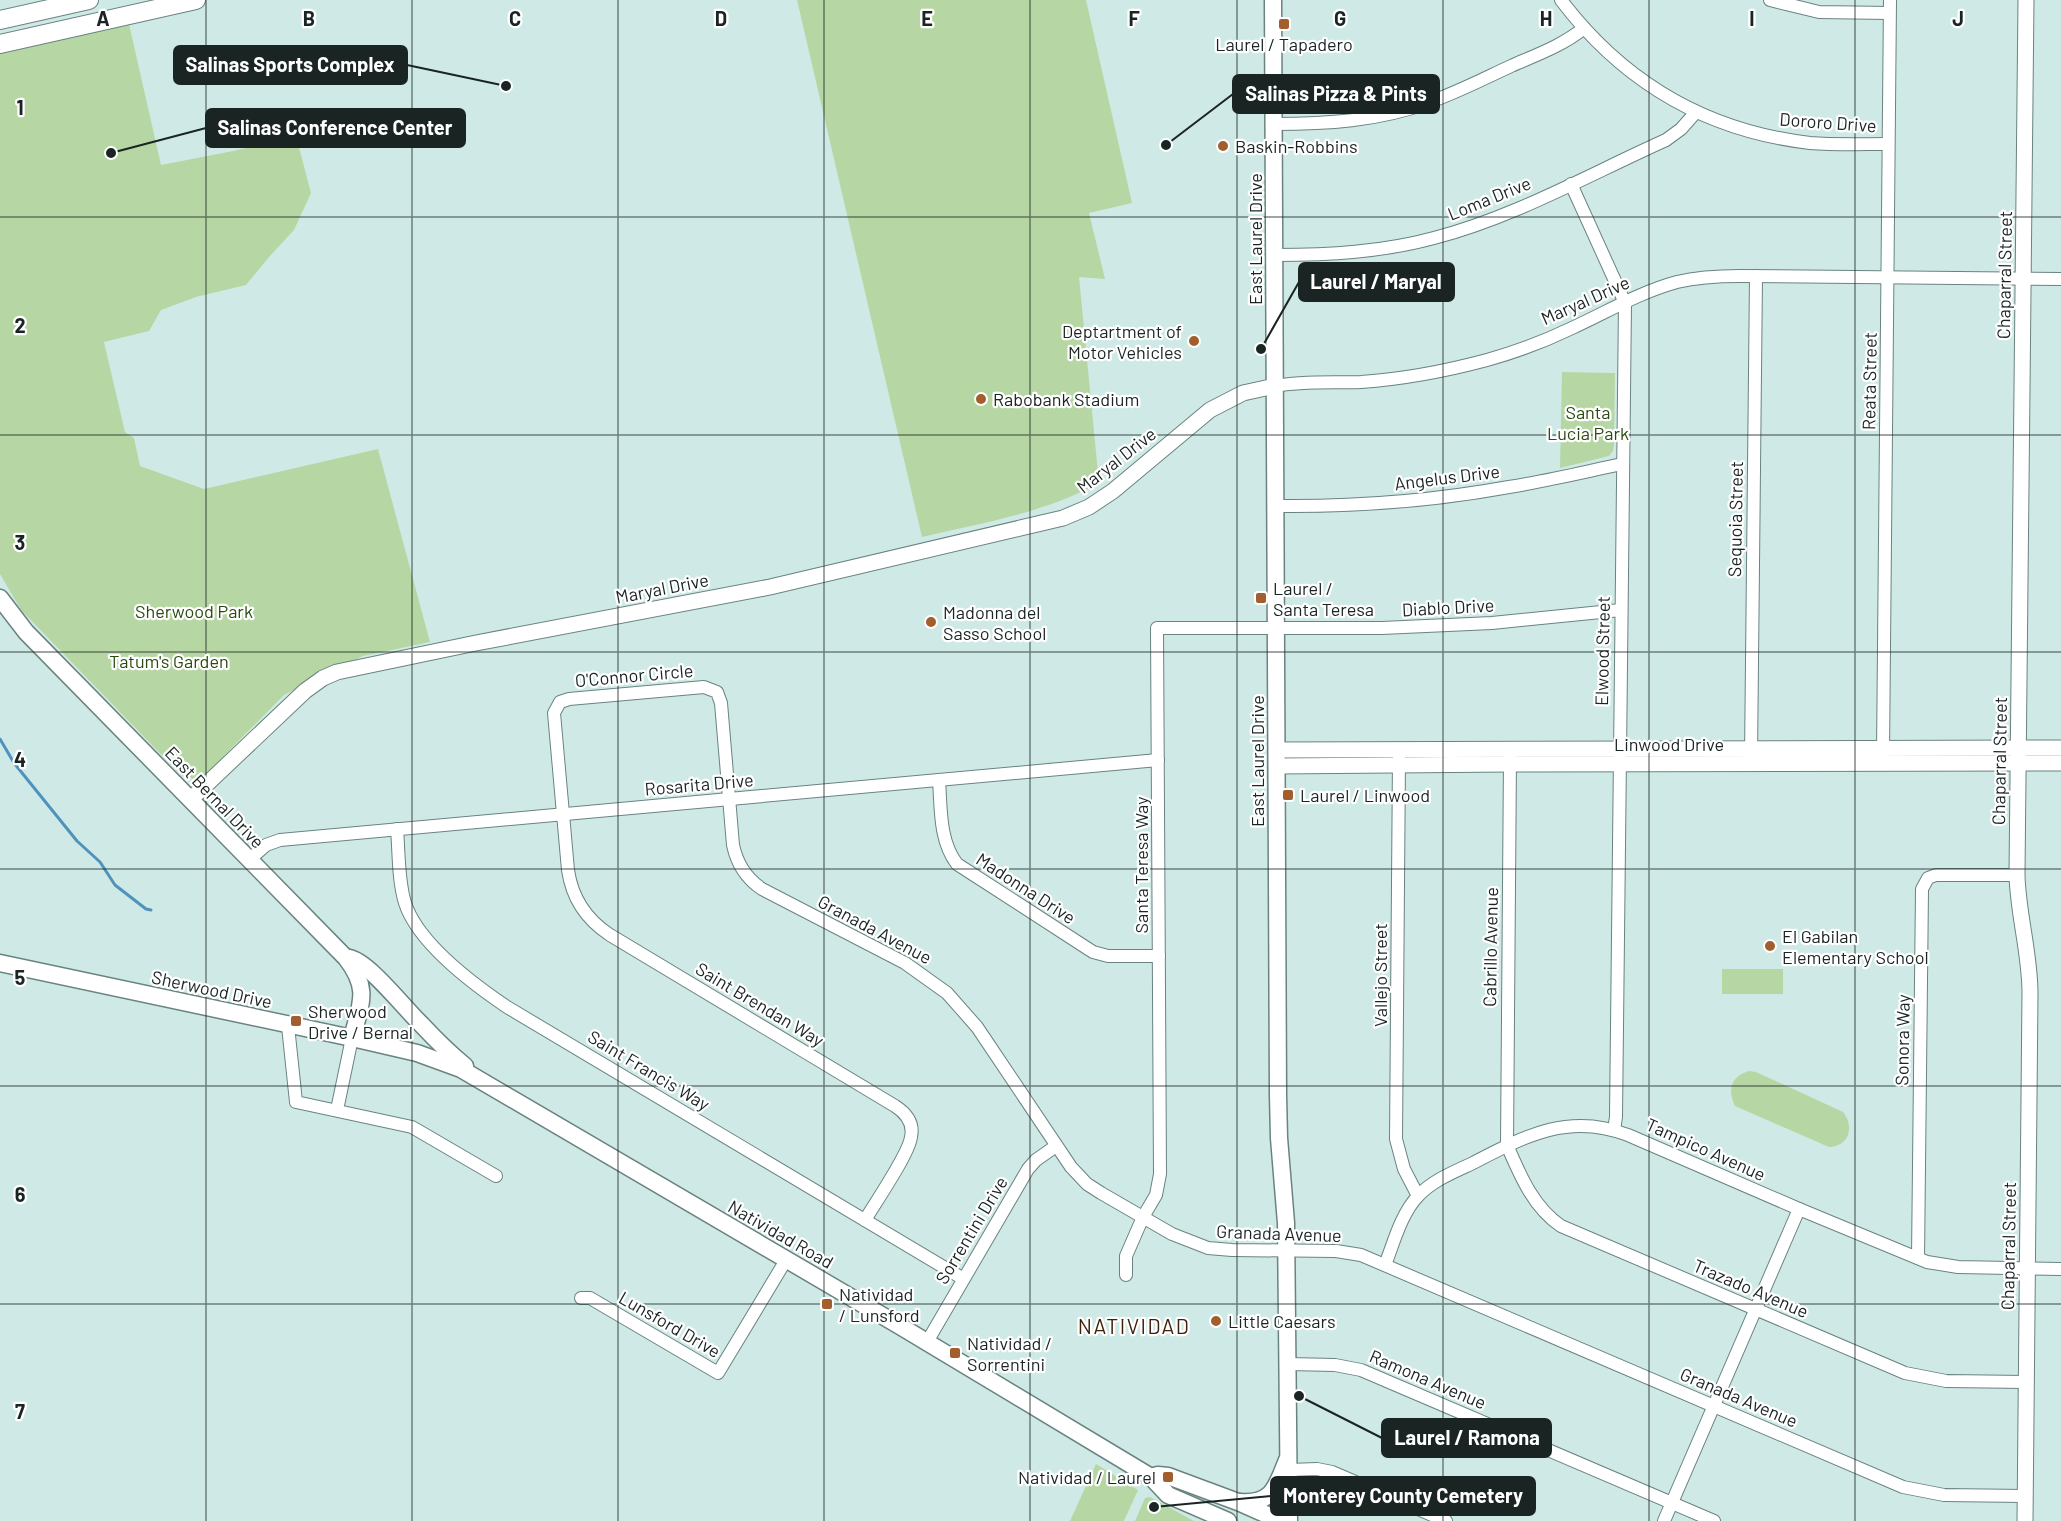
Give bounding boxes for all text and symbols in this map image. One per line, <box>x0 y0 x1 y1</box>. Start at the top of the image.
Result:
text: A <box>96 6 110 30</box>
text: B <box>303 6 315 30</box>
text: C <box>509 6 521 30</box>
text: D <box>715 6 727 30</box>
text: E <box>921 6 933 30</box>
text: F <box>1128 6 1140 30</box>
text: G <box>1334 6 1346 30</box>
text: H <box>1540 6 1552 30</box>
text: I <box>1749 6 1755 30</box>
text: J <box>1952 6 1964 30</box>
marker: Laurel / Tapadero <box>1277 17 1291 31</box>
place label: Laurel / Tapadero <box>1215 33 1353 55</box>
callout: Salinas Sports Complex <box>174 46 407 84</box>
text: Salinas Sports Complex <box>185 52 395 76</box>
callout: Salinas Pizza & Pints <box>1233 75 1439 113</box>
text: Salinas Pizza & Pints <box>1245 81 1427 105</box>
text: 1 <box>16 95 24 119</box>
street label: Dororo Drive <box>1779 108 1877 136</box>
callout: Salinas Conference Center <box>206 109 465 147</box>
text: Salinas Conference Center <box>218 115 453 139</box>
place label: Baskin-Robbins <box>1235 135 1358 157</box>
marker: Baskin-Robbins <box>1216 139 1230 153</box>
street label: Loma Drive <box>1444 171 1534 225</box>
street label: East Laurel Drive <box>1244 173 1266 305</box>
street label: Chaparral Street <box>1992 211 2016 339</box>
callout: Laurel / Maryal <box>1299 263 1454 301</box>
text: Laurel / Maryal <box>1310 269 1442 293</box>
street label: Maryal Drive <box>1537 271 1633 329</box>
text: 2 <box>14 313 26 337</box>
place label: Deptartment of Motor Vehicles <box>1062 320 1182 363</box>
street label: Reata Street <box>1857 332 1881 430</box>
marker: Deptartment of Motor Vehicles <box>1187 334 1201 348</box>
place label: Rabobank Stadium <box>993 388 1139 410</box>
marker: Rabobank Stadium <box>974 392 988 406</box>
park label: Santa Lucia Park <box>1547 401 1629 444</box>
street label: Maryal Drive <box>1072 422 1160 498</box>
street label: Angelus Drive <box>1393 460 1501 494</box>
street label: Sequoia Street <box>1723 461 1747 577</box>
text: 3 <box>15 530 25 554</box>
street label: Maryal Drive <box>614 568 710 608</box>
place label: Laurel / Santa Teresa <box>1273 577 1374 620</box>
marker: Laurel / Santa Teresa <box>1254 591 1268 605</box>
street label: Diablo Drive <box>1401 594 1495 620</box>
street label: Elwood Street <box>1590 596 1614 706</box>
park label: Sherwood Park <box>135 600 253 622</box>
place label: Madonna del Sasso School <box>943 601 1046 644</box>
marker: Madonna del Sasso School <box>924 615 938 629</box>
park label: Tatum's Garden <box>109 650 229 672</box>
street label: O'Connor Circle <box>574 659 694 691</box>
street label: East Laurel Drive <box>1246 695 1268 827</box>
street label: Chaparral Street <box>1987 697 2011 825</box>
street label: Linwood Drive <box>1614 733 1724 755</box>
street label: East Bernal Drive <box>161 742 269 852</box>
text: 4 <box>14 747 26 771</box>
street label: Rosarita Drive <box>644 768 754 800</box>
place label: Laurel / Linwood <box>1300 784 1430 806</box>
marker: Laurel / Linwood <box>1281 788 1295 802</box>
street label: Santa Teresa Way <box>1130 797 1152 933</box>
street label: Madonna Drive <box>972 848 1080 928</box>
street label: Cabrillo Avenue <box>1478 887 1502 1007</box>
street label: Granada Avenue <box>814 890 936 968</box>
street label: Vallejo Street <box>1369 923 1391 1027</box>
place label: El Gabilan Elementary School <box>1782 925 1929 968</box>
marker: El Gabilan Elementary School <box>1763 939 1777 953</box>
street label: Saint Brendan Way <box>692 957 828 1051</box>
text: 5 <box>15 965 26 989</box>
street label: Sherwood Drive <box>150 965 274 1013</box>
street label: Sonora Way <box>1890 994 1914 1086</box>
place label: Sherwood Drive / Bernal <box>308 1000 413 1043</box>
marker: Sherwood Drive / Bernal <box>289 1014 303 1028</box>
street label: Saint Francis Way <box>584 1025 714 1115</box>
street label: Tampico Avenue <box>1643 1113 1769 1185</box>
street label: Sorrentini Drive <box>930 1172 1012 1288</box>
text: 6 <box>15 1182 26 1206</box>
street label: Chaparral Street <box>1996 1182 2020 1310</box>
street label: Natividad Road <box>724 1195 838 1273</box>
street label: Granada Avenue <box>1216 1220 1342 1246</box>
street label: Trazado Avenue <box>1690 1254 1812 1322</box>
place label: Natividad / Lunsford <box>839 1283 920 1326</box>
street label: Lunsford Drive <box>615 1286 725 1362</box>
marker: Natividad / Lunsford <box>820 1297 834 1311</box>
place label: Little Caesars <box>1228 1310 1336 1332</box>
district label: NATIVIDAD <box>1078 1313 1190 1338</box>
marker: Little Caesars <box>1209 1314 1223 1328</box>
place label: Natividad / Sorrentini <box>967 1332 1052 1375</box>
street label: Ramona Avenue <box>1366 1345 1490 1413</box>
marker: Natividad / Sorrentini <box>948 1346 962 1360</box>
street label: Granada Avenue <box>1677 1362 1801 1432</box>
text: 7 <box>15 1399 25 1423</box>
callout: Laurel / Ramona <box>1382 1419 1551 1457</box>
text: Laurel / Ramona <box>1394 1425 1540 1449</box>
place label: Natividad / Laurel <box>1018 1466 1156 1488</box>
marker: Natividad / Laurel <box>1161 1470 1175 1484</box>
callout: Monterey County Cemetery <box>1271 1477 1535 1515</box>
text: Monterey County Cemetery <box>1283 1483 1523 1507</box>

